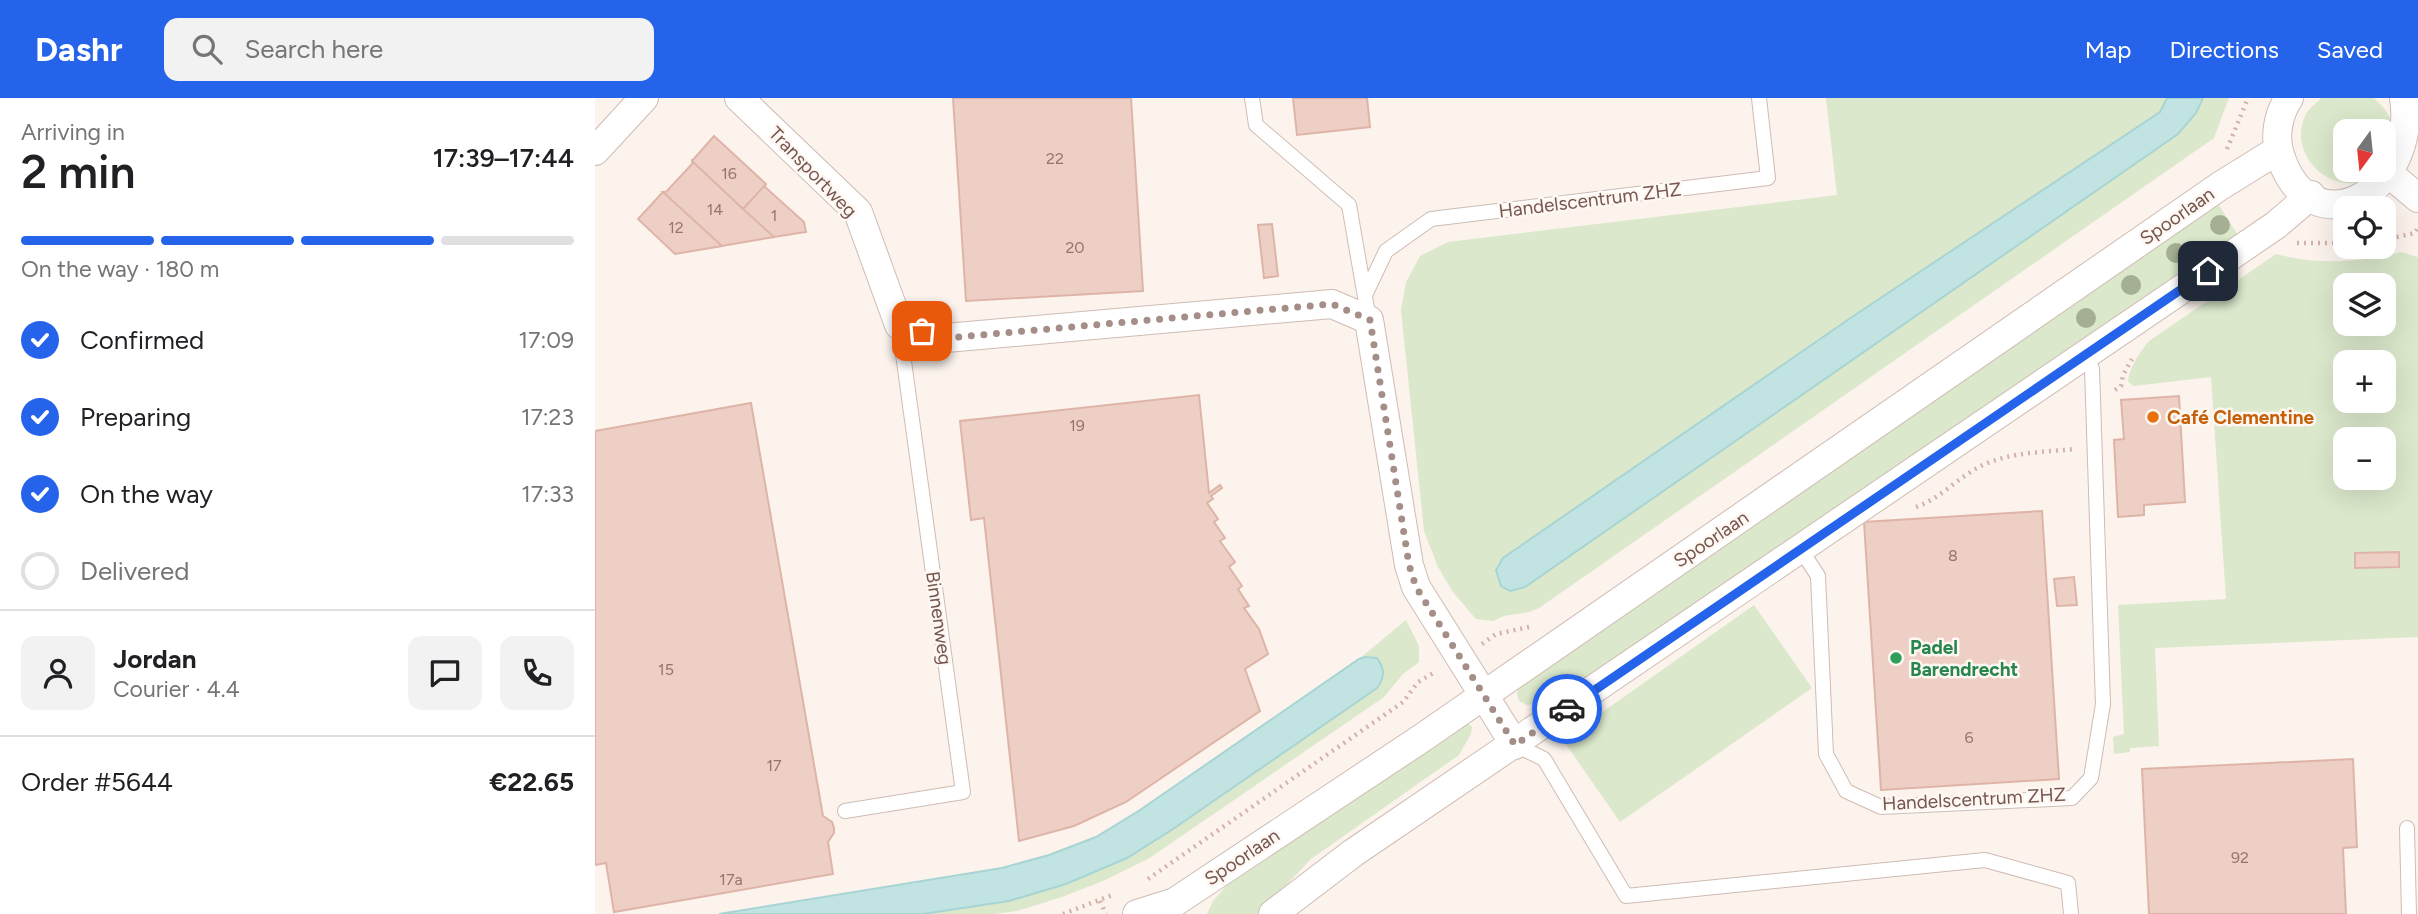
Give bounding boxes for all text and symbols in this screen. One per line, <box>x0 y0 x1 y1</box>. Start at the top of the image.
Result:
search box <box>164 18 654 81</box>
text: Dashr <box>35 30 122 69</box>
icon: search <box>188 30 226 68</box>
text: Search here <box>244 33 383 65</box>
text: Map <box>2085 35 2131 64</box>
text: Directions <box>2169 35 2279 64</box>
text: Saved <box>2317 35 2383 64</box>
text: Arriving in <box>21 118 125 146</box>
north arrow <box>2333 119 2396 182</box>
map controls <box>2333 119 2396 490</box>
street label: Transportweg <box>764 122 862 222</box>
text: 17:39–17:44 <box>433 142 574 174</box>
text: 2 min <box>21 144 136 200</box>
house number: 22 <box>1046 149 1064 168</box>
house number: 16 <box>721 164 737 183</box>
street label: Handelscentrum ZHZ <box>1497 177 1683 223</box>
street label: Spoorlaan <box>2135 182 2219 250</box>
button: locate <box>2333 196 2396 259</box>
house number: 14 <box>707 200 723 219</box>
house number: 1 <box>771 206 777 225</box>
house number: 12 <box>668 218 684 237</box>
house number: 20 <box>1065 238 1085 257</box>
pin <box>2178 241 2238 301</box>
icon: home <box>2189 252 2227 290</box>
text: On the way · 180 m <box>21 255 219 283</box>
button: layers <box>2333 273 2396 336</box>
pin <box>892 301 952 361</box>
icon: bag <box>903 312 941 350</box>
icon: check <box>21 321 59 359</box>
text: Confirmed <box>80 324 204 356</box>
text: 17:09 <box>519 326 574 354</box>
button: + <box>2333 350 2396 413</box>
icon: check <box>21 398 59 436</box>
text: Preparing <box>80 401 191 433</box>
text: 17:23 <box>521 403 574 431</box>
place label: Café Clementine <box>2167 406 2315 429</box>
marker: Café Clementine <box>2145 409 2161 425</box>
house number: 19 <box>1069 416 1085 435</box>
button: − <box>2333 427 2396 490</box>
icon: check <box>21 475 59 513</box>
text: On the way <box>80 478 213 510</box>
text: 17:33 <box>521 480 574 508</box>
street label: Spoorlaan <box>1669 506 1753 572</box>
house number: 8 <box>1948 546 1958 565</box>
text: Delivered <box>80 555 189 587</box>
street label: Binnenweg <box>921 570 957 666</box>
button: person <box>21 636 95 710</box>
button: chat <box>408 636 482 710</box>
button: phone <box>500 636 574 710</box>
place label: Padel Barendrecht <box>1910 636 2019 681</box>
text: Jordan <box>113 643 196 675</box>
marker: Padel Barendrecht <box>1888 650 1904 666</box>
house number: 15 <box>658 660 674 679</box>
courier <box>1532 674 1602 744</box>
text: Courier · 4.4 <box>113 675 240 703</box>
icon: car <box>1548 690 1586 728</box>
house number: 6 <box>1964 728 1974 747</box>
house number: 17 <box>766 756 782 775</box>
text: Order #5644 <box>21 766 173 798</box>
text: €22.65 <box>489 766 574 798</box>
street label: Handelscentrum ZHZ <box>1881 783 2067 815</box>
street label: Spoorlaan <box>1200 824 1284 890</box>
house number: 92 <box>2231 848 2249 867</box>
house number: 17a <box>719 870 743 889</box>

